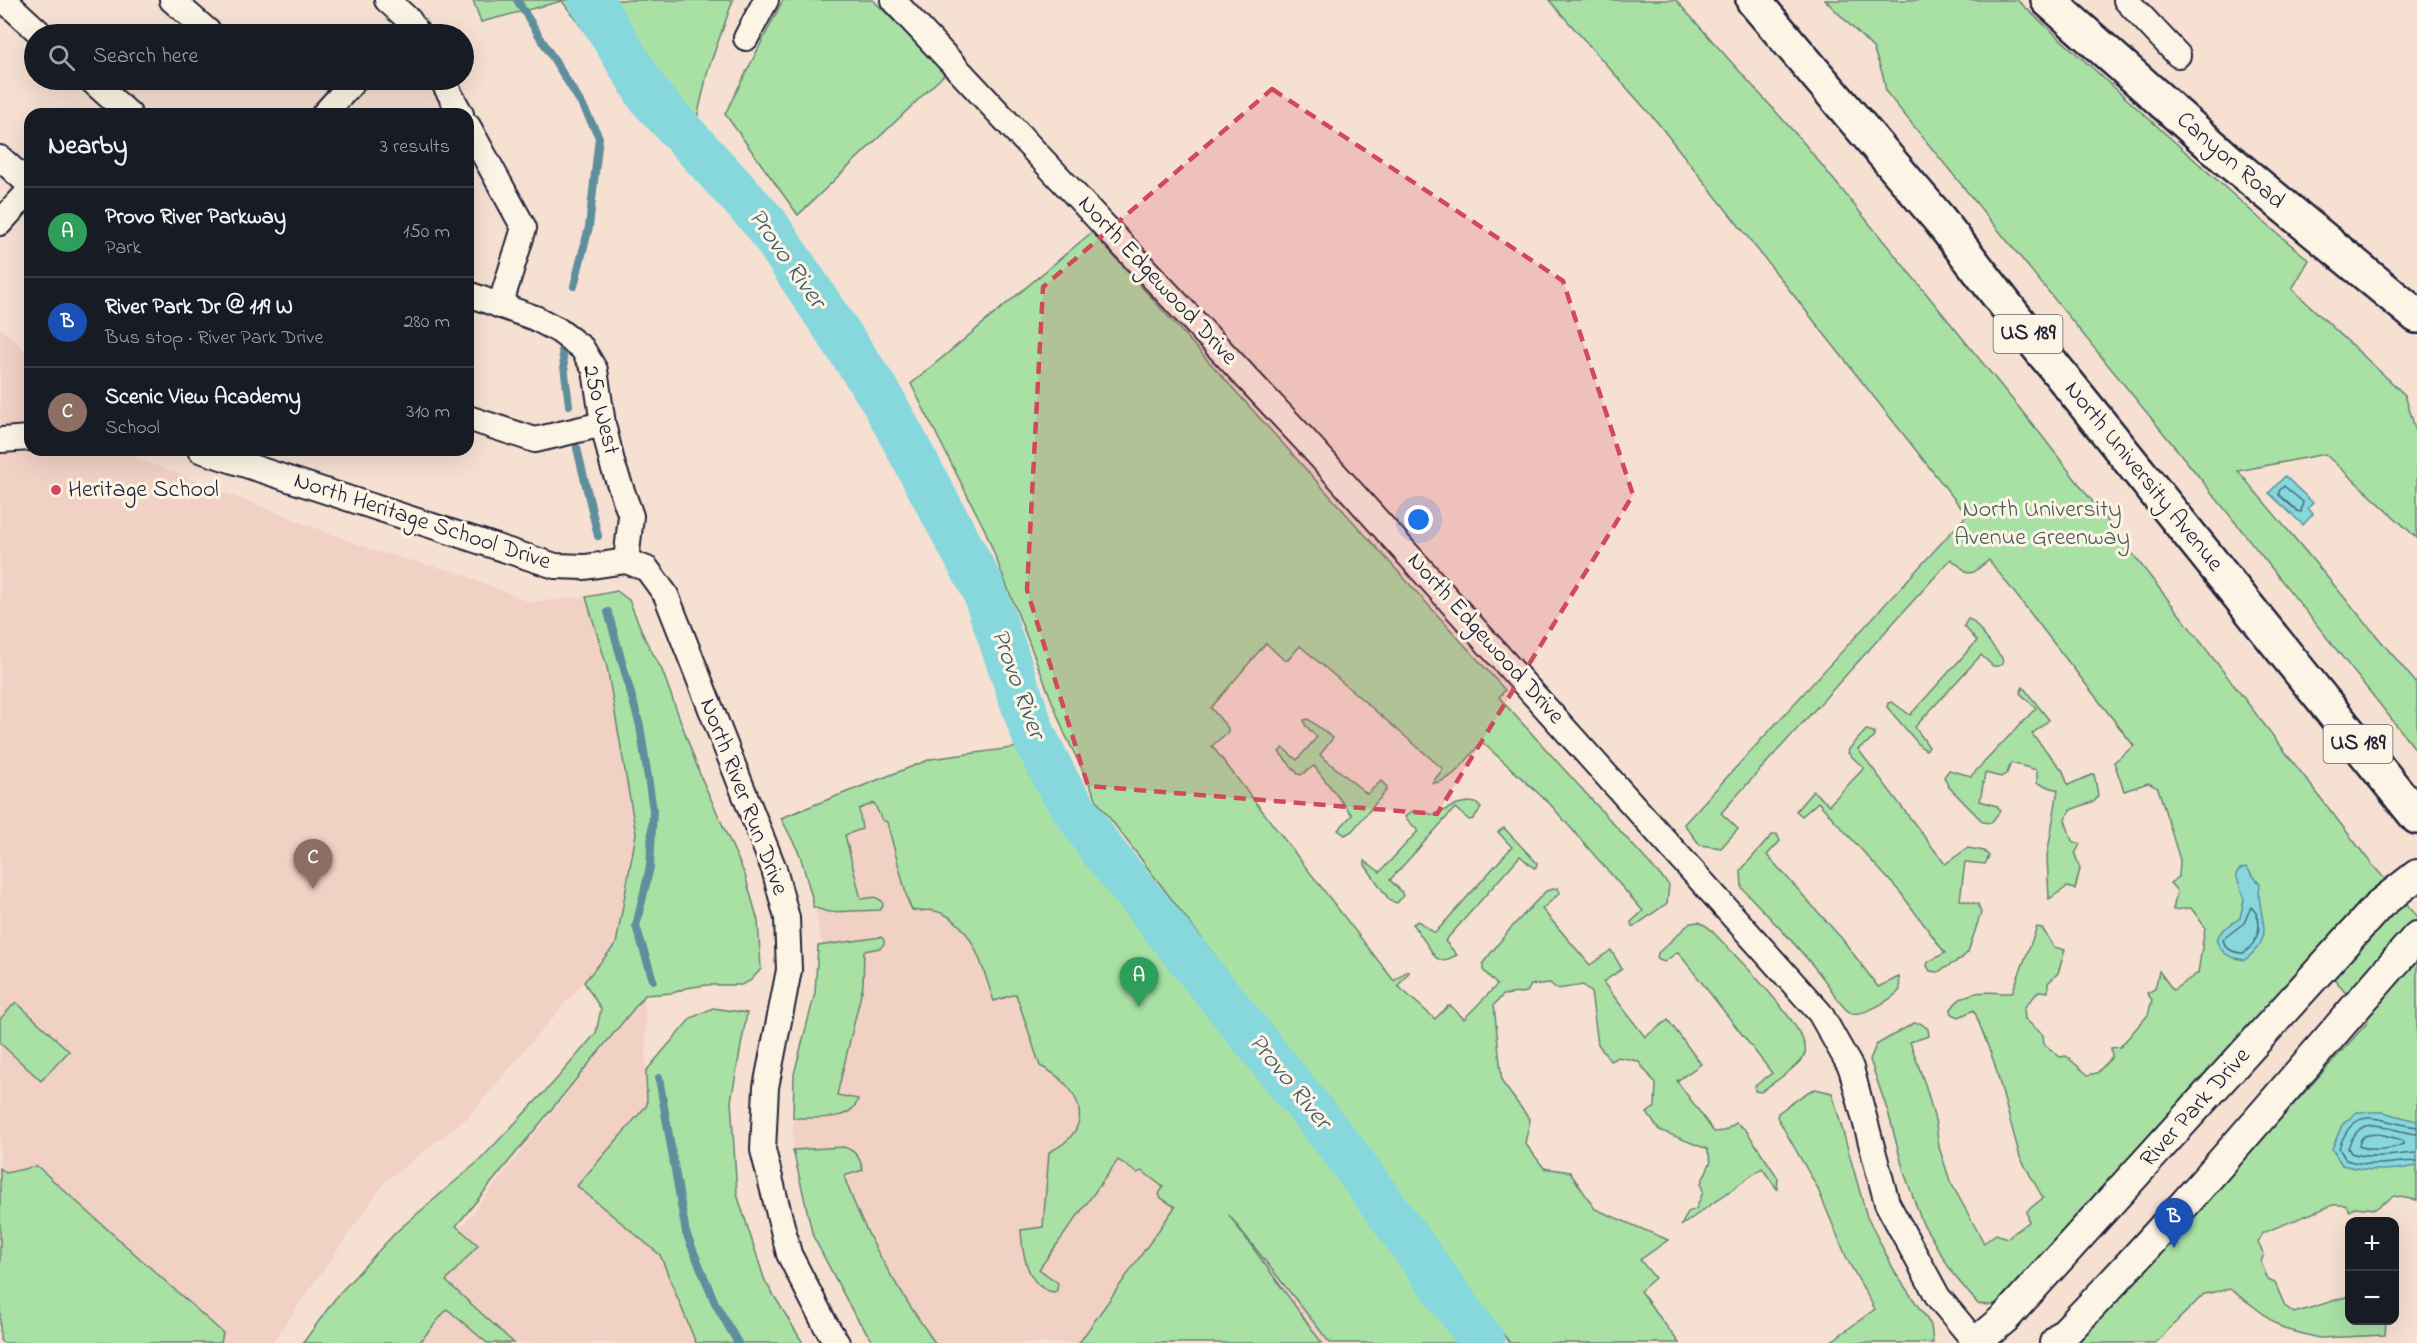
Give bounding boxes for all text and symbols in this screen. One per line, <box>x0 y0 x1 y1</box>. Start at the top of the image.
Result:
search box <box>24 24 474 90</box>
icon: search <box>45 41 78 74</box>
text: Search here <box>93 41 198 73</box>
street label: Canyon Road <box>2167 104 2293 219</box>
text: Nearby <box>48 128 127 166</box>
text: 3 results <box>380 133 450 162</box>
street label: North Edgewood Drive <box>1069 188 1245 374</box>
water label: Provo River <box>738 201 836 319</box>
text: Provo River Parkway <box>105 202 286 234</box>
text: A <box>61 218 74 247</box>
text: 150 m <box>403 218 450 247</box>
text: Park <box>105 234 141 263</box>
text: River Park Dr @ 119 W <box>105 292 293 324</box>
text: B <box>61 308 74 337</box>
text: 280 m <box>403 308 450 337</box>
road number: US 189 <box>1994 315 2062 353</box>
text: Bus stop · River Park Drive <box>105 324 324 353</box>
street label: 250 West <box>572 361 628 459</box>
street label: North University Avenue <box>2054 374 2231 581</box>
text: Scenic View Academy <box>105 382 301 414</box>
text: C <box>62 398 73 427</box>
text: 310 m <box>406 398 450 427</box>
text: School <box>105 414 160 443</box>
street label: North Heritage School Drive <box>289 464 555 580</box>
place label: Heritage School <box>68 473 219 508</box>
marker: Heritage School <box>49 483 63 497</box>
park label: North University Avenue Greenway <box>1954 493 2130 557</box>
your location <box>1404 505 1433 534</box>
street label: North Edgewood Drive <box>1398 545 1572 733</box>
water label: Provo River <box>980 624 1055 747</box>
street label: North River Run Drive <box>689 694 797 901</box>
road number: US 189 <box>2324 725 2392 763</box>
pin: C <box>294 840 332 889</box>
pin: A <box>1120 958 1158 1007</box>
water label: Provo River <box>1238 1025 1342 1141</box>
street label: River Park Drive <box>2132 1040 2260 1176</box>
pin: B <box>2154 1198 2194 1248</box>
map controls <box>2345 1217 2399 1325</box>
button: + <box>2345 1217 2399 1271</box>
button: − <box>2345 1271 2399 1325</box>

